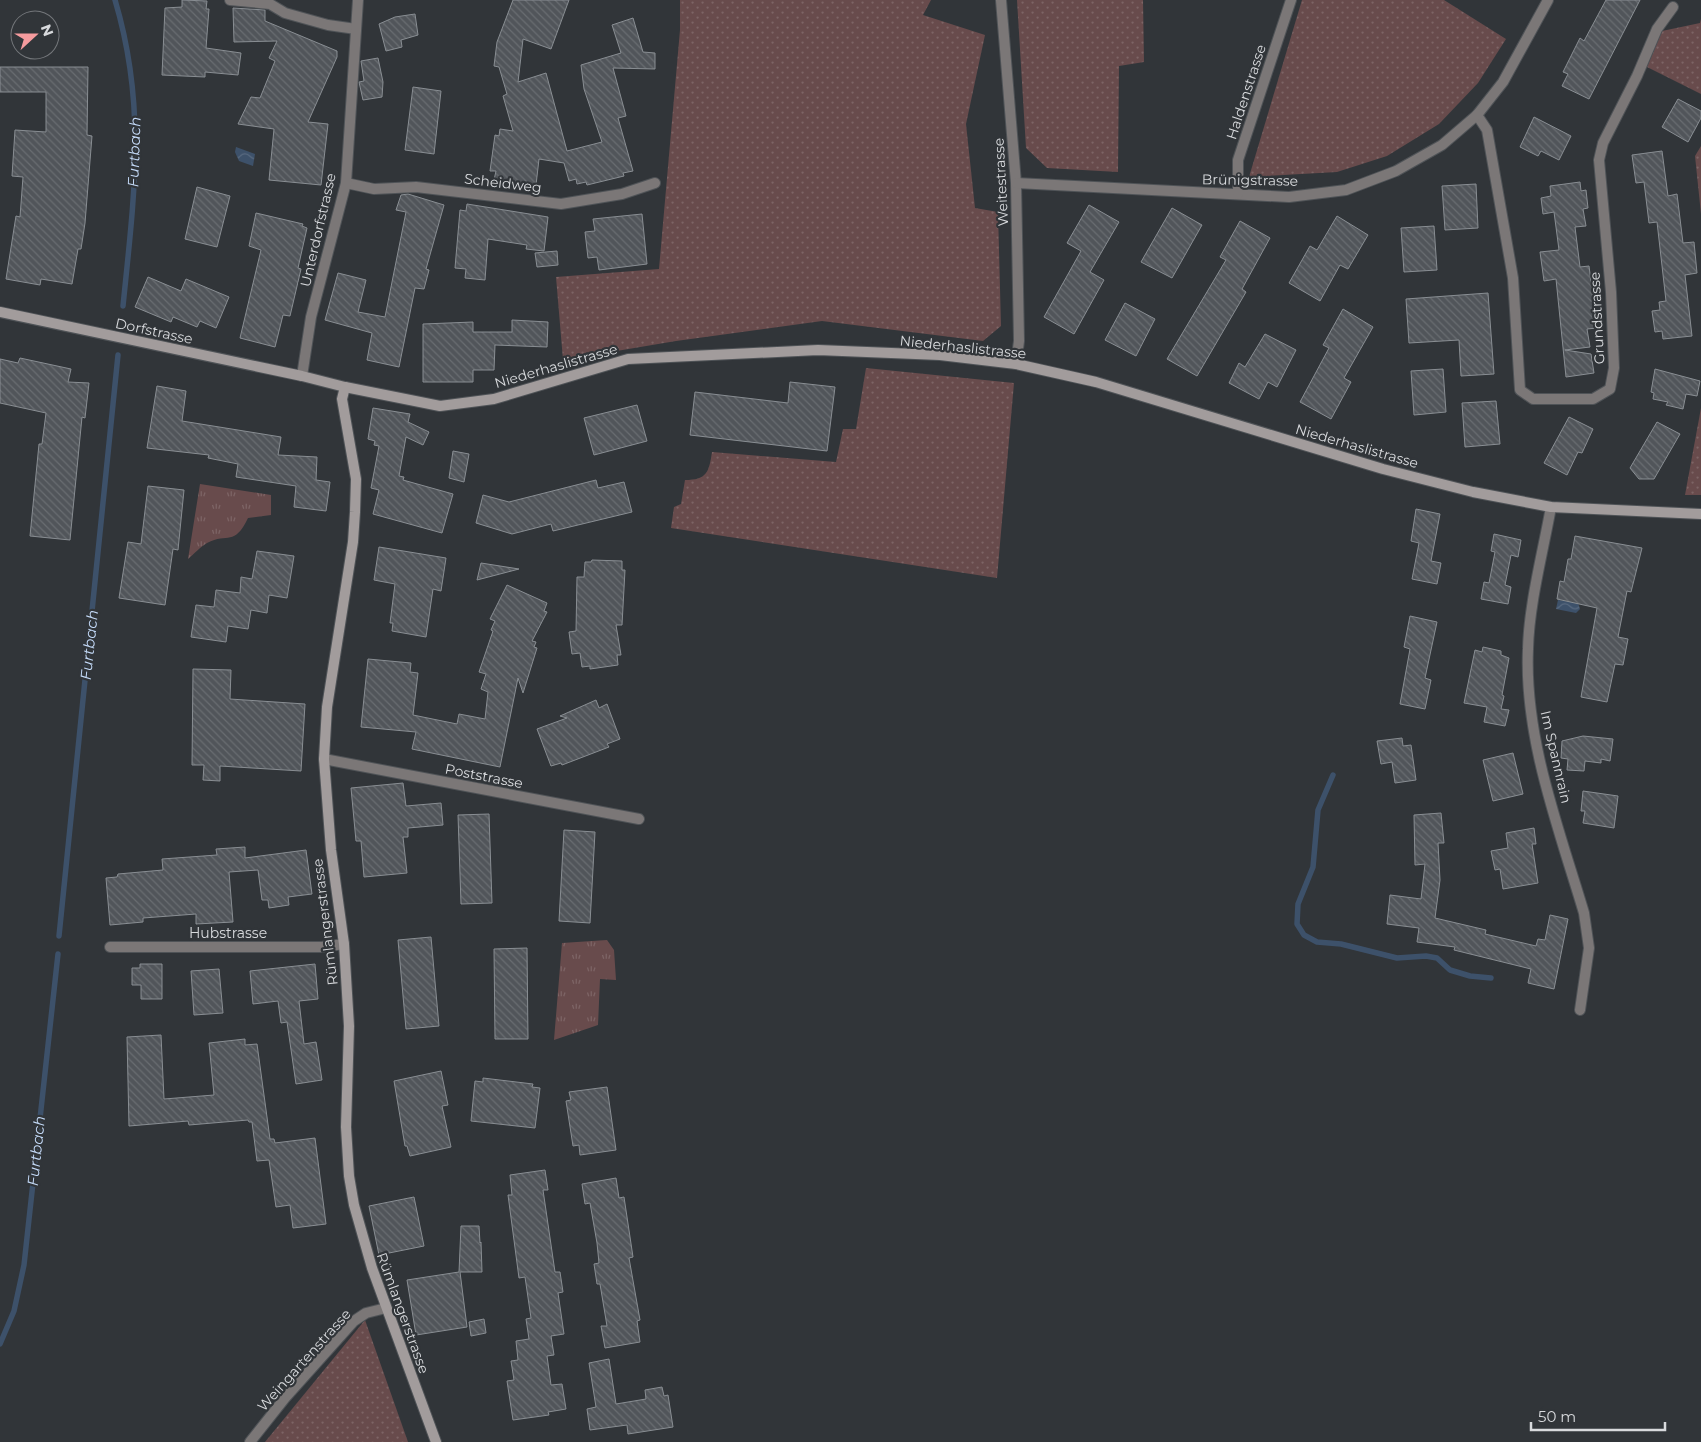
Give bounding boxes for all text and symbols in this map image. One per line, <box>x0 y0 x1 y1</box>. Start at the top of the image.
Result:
north arrow <box>10 10 60 60</box>
text: N <box>37 22 58 39</box>
street label: Haldenstrasse <box>1222 42 1270 142</box>
water label: Furtbach <box>123 116 145 188</box>
street label: Weitestrasse <box>990 137 1012 227</box>
street label: Scheidweg <box>463 169 543 197</box>
street label: Brünigstrasse <box>1202 170 1298 190</box>
street label: Unterdorfstrasse <box>296 171 340 289</box>
street label: Grundstrasse <box>1586 271 1608 365</box>
street label: Dorfstrasse <box>114 314 194 348</box>
street label: Niederhaslistrasse <box>899 331 1027 363</box>
street label: Niederhaslistrasse <box>492 340 620 392</box>
street label: Niederhaslistrasse <box>1293 420 1421 472</box>
water label: Furtbach <box>76 609 102 681</box>
street label: Im Spannrain <box>1537 709 1575 805</box>
street label: Poststrasse <box>443 760 525 792</box>
street label: Rümlangerstrasse <box>308 858 342 986</box>
street label: Hubstrasse <box>189 924 267 942</box>
water label: Furtbach <box>23 1115 49 1187</box>
street label: Rümlangerstrasse <box>373 1250 433 1376</box>
street label: Weingartenstrasse <box>253 1305 355 1415</box>
scale bar <box>1531 1400 1665 1432</box>
text: 50 m <box>1538 1407 1576 1426</box>

